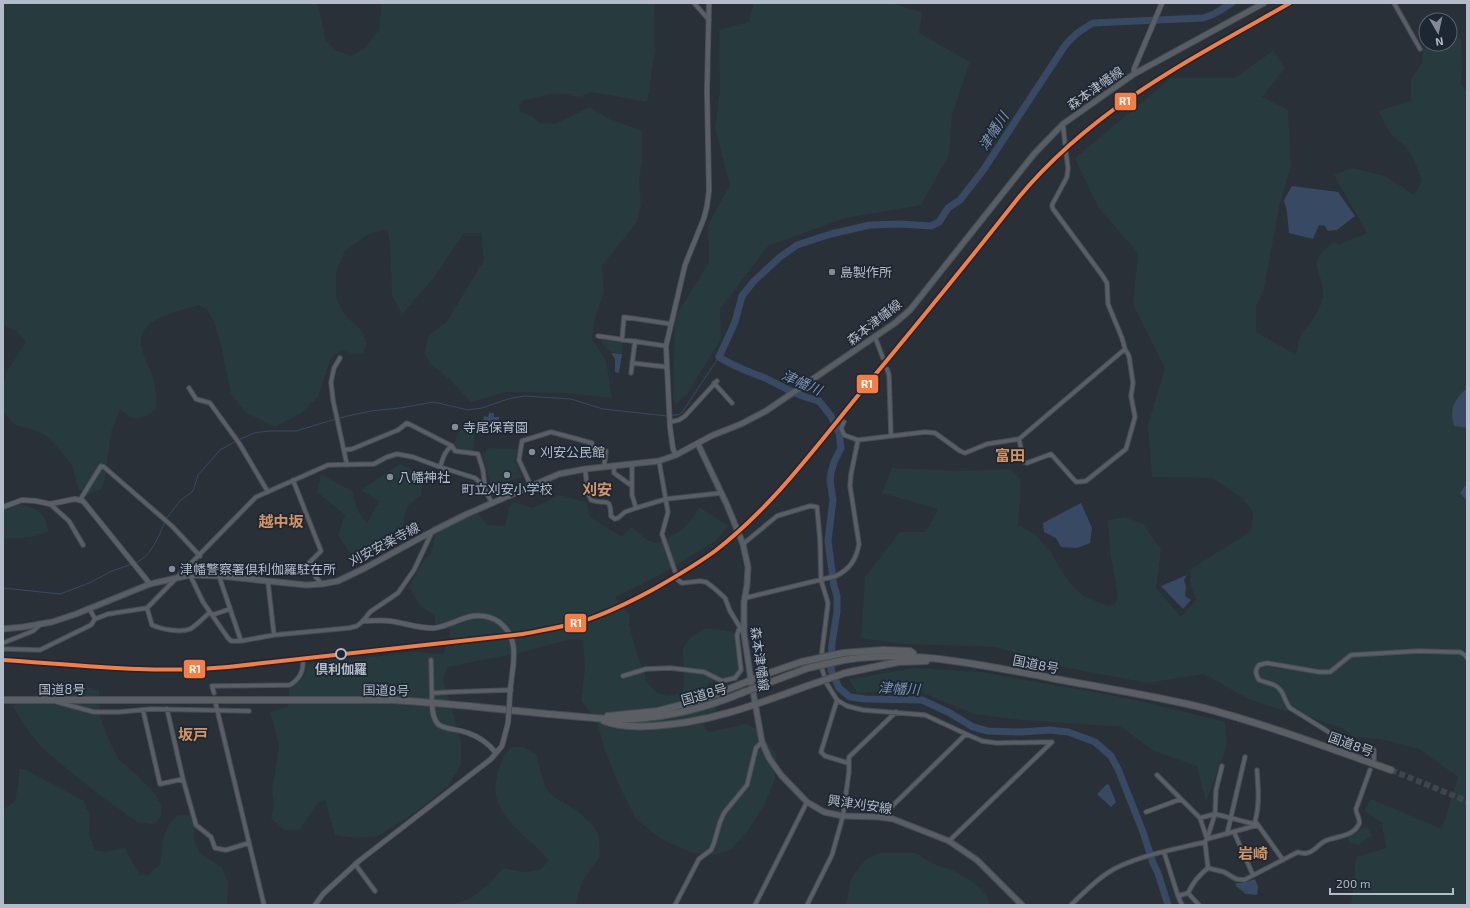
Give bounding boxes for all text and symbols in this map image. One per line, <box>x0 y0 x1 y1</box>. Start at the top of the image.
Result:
north arrow <box>1418 12 1458 52</box>
text: N <box>1435 35 1445 49</box>
street label: 森本津幡線 <box>1064 63 1126 113</box>
line badge: R1 <box>1114 92 1137 111</box>
text: R1 <box>1119 94 1131 107</box>
water label: 津幡川 <box>974 107 1013 153</box>
place label: 島製作所 <box>840 264 892 280</box>
marker: 島製作所 <box>827 267 837 277</box>
street label: 森本津幡線 <box>843 296 905 348</box>
water label: 津幡川 <box>779 366 826 399</box>
line badge: R1 <box>856 374 879 394</box>
text: R1 <box>861 377 873 390</box>
place label: 寺尾保育園 <box>463 419 528 435</box>
marker: 寺尾保育園 <box>450 422 460 432</box>
place label: 刈安公民館 <box>540 444 605 460</box>
district label: 富田 <box>995 446 1025 464</box>
marker: 刈安公民館 <box>527 447 537 457</box>
place label: 八幡神社 <box>398 469 450 485</box>
marker: 町立刈安小学校 <box>502 470 512 480</box>
marker: 八幡神社 <box>385 472 395 482</box>
district label: 刈安 <box>582 480 612 498</box>
place label: 町立刈安小学校 <box>461 481 553 497</box>
district label: 越中坂 <box>258 512 304 530</box>
street label: 刈安安楽寺線 <box>346 519 422 569</box>
place label: 津幡警察署倶利伽羅駐在所 <box>180 561 336 577</box>
marker: 津幡警察署倶利伽羅駐在所 <box>167 564 177 574</box>
line badge: R1 <box>564 613 587 633</box>
text: R1 <box>570 616 582 629</box>
street label: 森本津幡線 <box>748 626 772 692</box>
marker: 倶利伽羅 <box>335 648 347 660</box>
street label: 国道8号 <box>1011 652 1061 676</box>
line badge: R1 <box>183 659 206 679</box>
place label: 倶利伽羅 <box>315 661 367 677</box>
text: R1 <box>189 662 201 675</box>
water label: 津幡川 <box>878 678 922 698</box>
street label: 国道8号 <box>679 680 729 708</box>
street label: 国道8号 <box>39 681 85 697</box>
street label: 国道8号 <box>362 682 410 698</box>
district label: 坂戸 <box>178 725 208 743</box>
street label: 国道8号 <box>1326 728 1376 760</box>
street label: 興津刈安線 <box>827 792 893 816</box>
district label: 岩崎 <box>1238 844 1268 862</box>
scale bar <box>1330 870 1453 896</box>
text: 200 m <box>1336 876 1370 890</box>

